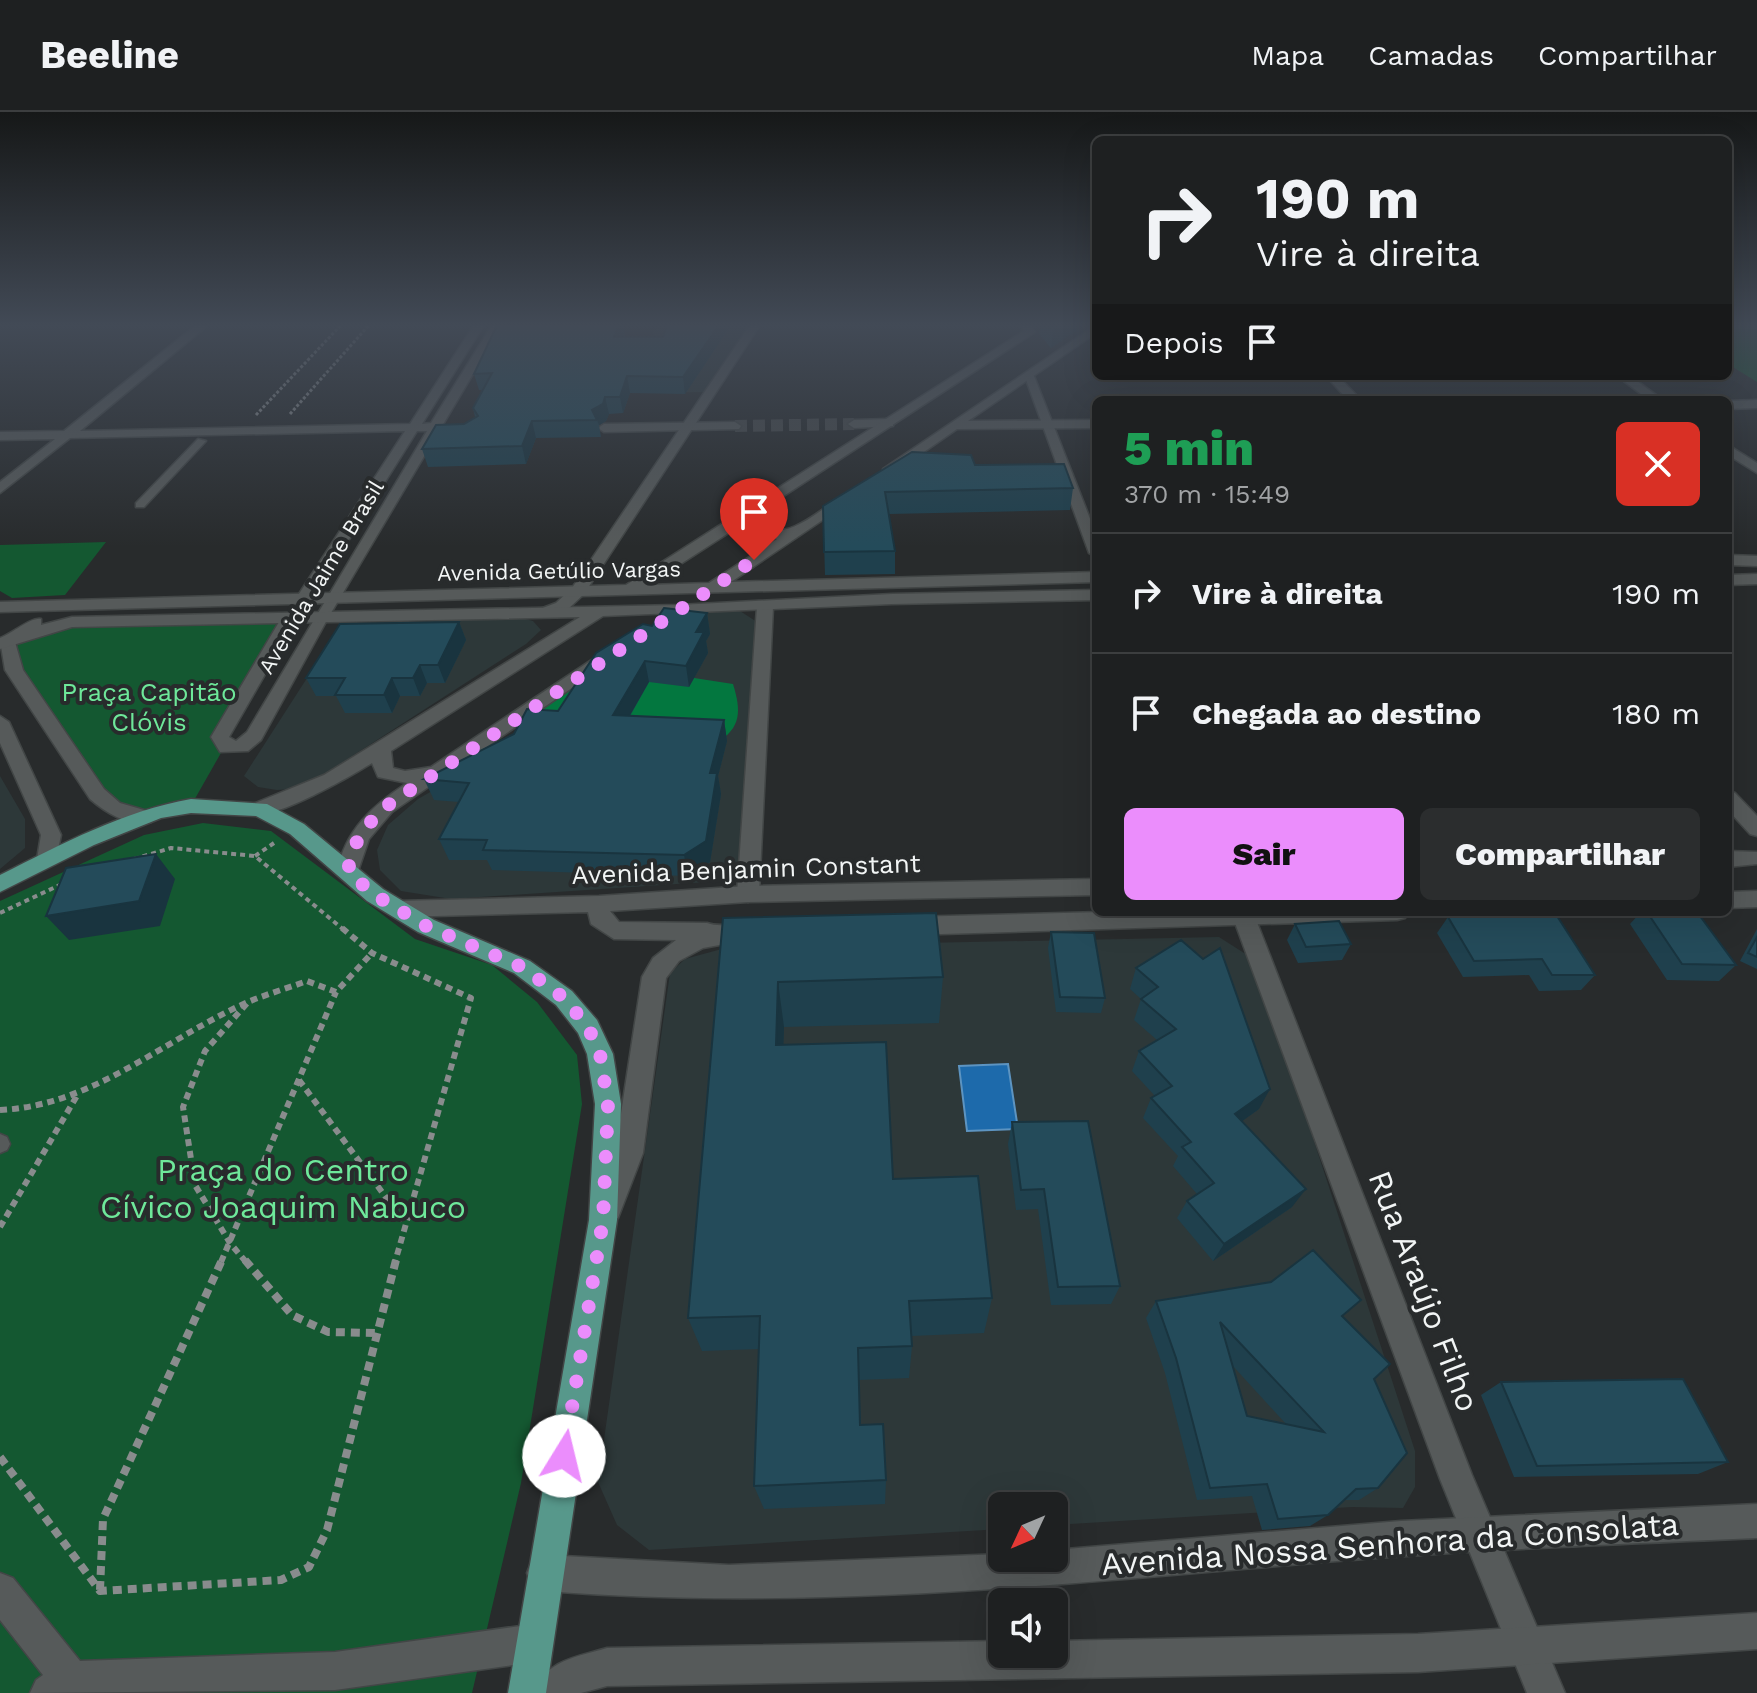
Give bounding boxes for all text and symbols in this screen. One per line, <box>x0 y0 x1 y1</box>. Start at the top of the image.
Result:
text: Beeline <box>40 33 179 77</box>
text: Mapa <box>1251 39 1324 72</box>
text: Camadas <box>1368 39 1494 72</box>
text: Compartilhar <box>1538 39 1717 72</box>
text: 190 m <box>1256 166 1419 232</box>
icon: right <box>1124 168 1228 272</box>
text: Vire à direita <box>1256 233 1480 275</box>
icon: arrive <box>1240 320 1284 364</box>
text: Depois <box>1124 325 1224 360</box>
text: 5 min <box>1124 420 1254 477</box>
button: close <box>1616 422 1700 506</box>
street label: Avenida Jaime Brasil <box>253 475 389 678</box>
pin <box>720 478 788 560</box>
text: 370 m · 15:49 <box>1124 479 1290 509</box>
icon: arrive <box>732 490 776 534</box>
street label: Avenida Getúlio Vargas <box>437 556 681 586</box>
icon: right <box>1124 571 1168 615</box>
text: Vire à direita <box>1192 576 1383 611</box>
text: 190 m <box>1612 576 1700 611</box>
park label: Praça Capitão Clóvis <box>61 677 237 737</box>
icon: arrive <box>1124 691 1168 735</box>
text: Chegada ao destino <box>1192 696 1481 731</box>
text: 180 m <box>1612 696 1700 731</box>
button: Sair <box>1124 808 1404 900</box>
button: Compartilhar <box>1420 808 1700 900</box>
street label: Avenida Benjamin Constant <box>571 848 921 890</box>
park label: Praça do Centro Cívico Joaquim Nabuco <box>100 1151 466 1226</box>
street label: Rua Araújo Filho <box>1361 1165 1487 1417</box>
position arrow <box>522 1414 606 1498</box>
north arrow <box>988 1492 1068 1572</box>
map controls <box>988 1492 1068 1668</box>
street label: Avenida Nossa Senhora da Consolata <box>1100 1505 1680 1583</box>
button: sound <box>988 1588 1068 1668</box>

